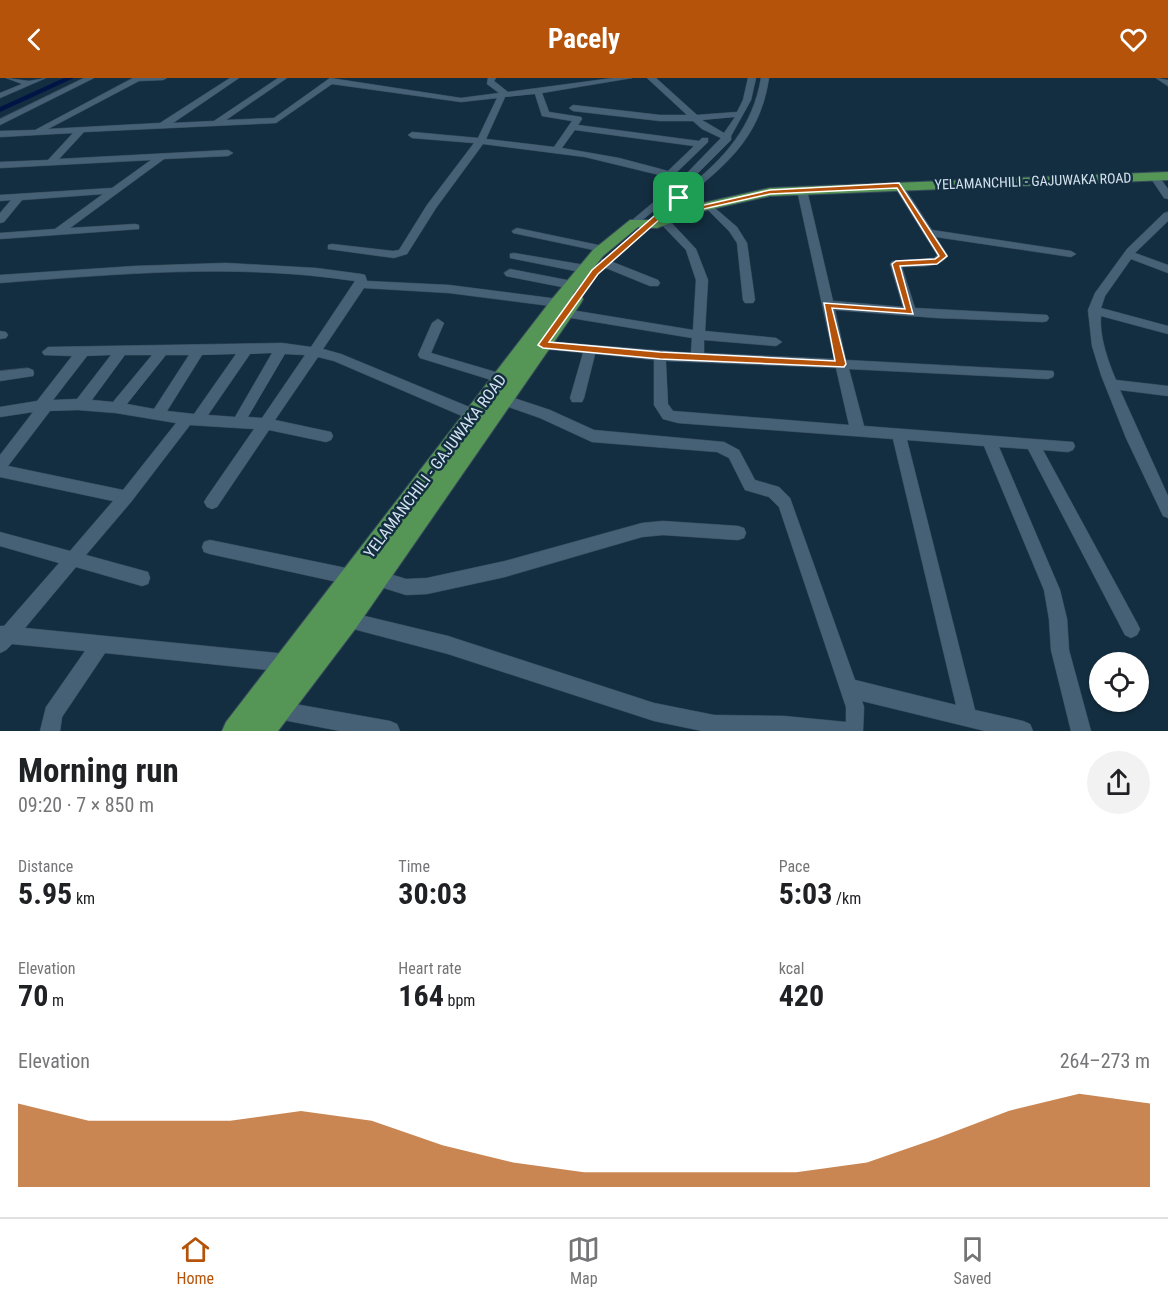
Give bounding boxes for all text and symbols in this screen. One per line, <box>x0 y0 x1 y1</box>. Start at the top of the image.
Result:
icon: back <box>18 23 51 56</box>
text: Pacely <box>548 23 620 55</box>
icon: heart <box>1117 23 1150 56</box>
street label: YELAMANCHILI - GAJUWAKA ROAD <box>934 170 1132 192</box>
pin <box>653 172 704 223</box>
icon: arrive <box>662 181 695 214</box>
street label: YELAMANCHILI - GAJUWAKA ROAD <box>360 370 510 562</box>
map controls <box>1089 652 1149 712</box>
button: locate <box>1089 652 1149 712</box>
text: Morning run <box>18 751 179 790</box>
button: share <box>1087 751 1150 814</box>
text: 09:20 · 7 × 850 m <box>18 793 154 817</box>
text: Distance <box>18 857 73 876</box>
text: Time <box>398 857 430 876</box>
text: Pace <box>779 857 810 876</box>
text: 5.95 <box>18 876 72 911</box>
text: 30:03 <box>398 876 467 911</box>
text: 5:03 <box>779 876 832 911</box>
text: km <box>72 889 95 908</box>
text: /km <box>832 889 861 908</box>
text: Elevation <box>18 959 76 978</box>
text: Heart rate <box>398 959 462 978</box>
text: kcal <box>779 959 804 978</box>
text: 70 <box>18 978 48 1013</box>
text: 164 <box>398 978 444 1013</box>
text: 420 <box>779 978 824 1013</box>
text: m <box>48 991 64 1010</box>
text: bpm <box>444 991 475 1010</box>
text: Elevation <box>18 1049 90 1073</box>
text: 264–273 m <box>1060 1049 1150 1073</box>
tab: Home <box>177 1233 214 1288</box>
tab: Map <box>567 1233 600 1288</box>
tab: Saved <box>953 1233 991 1288</box>

